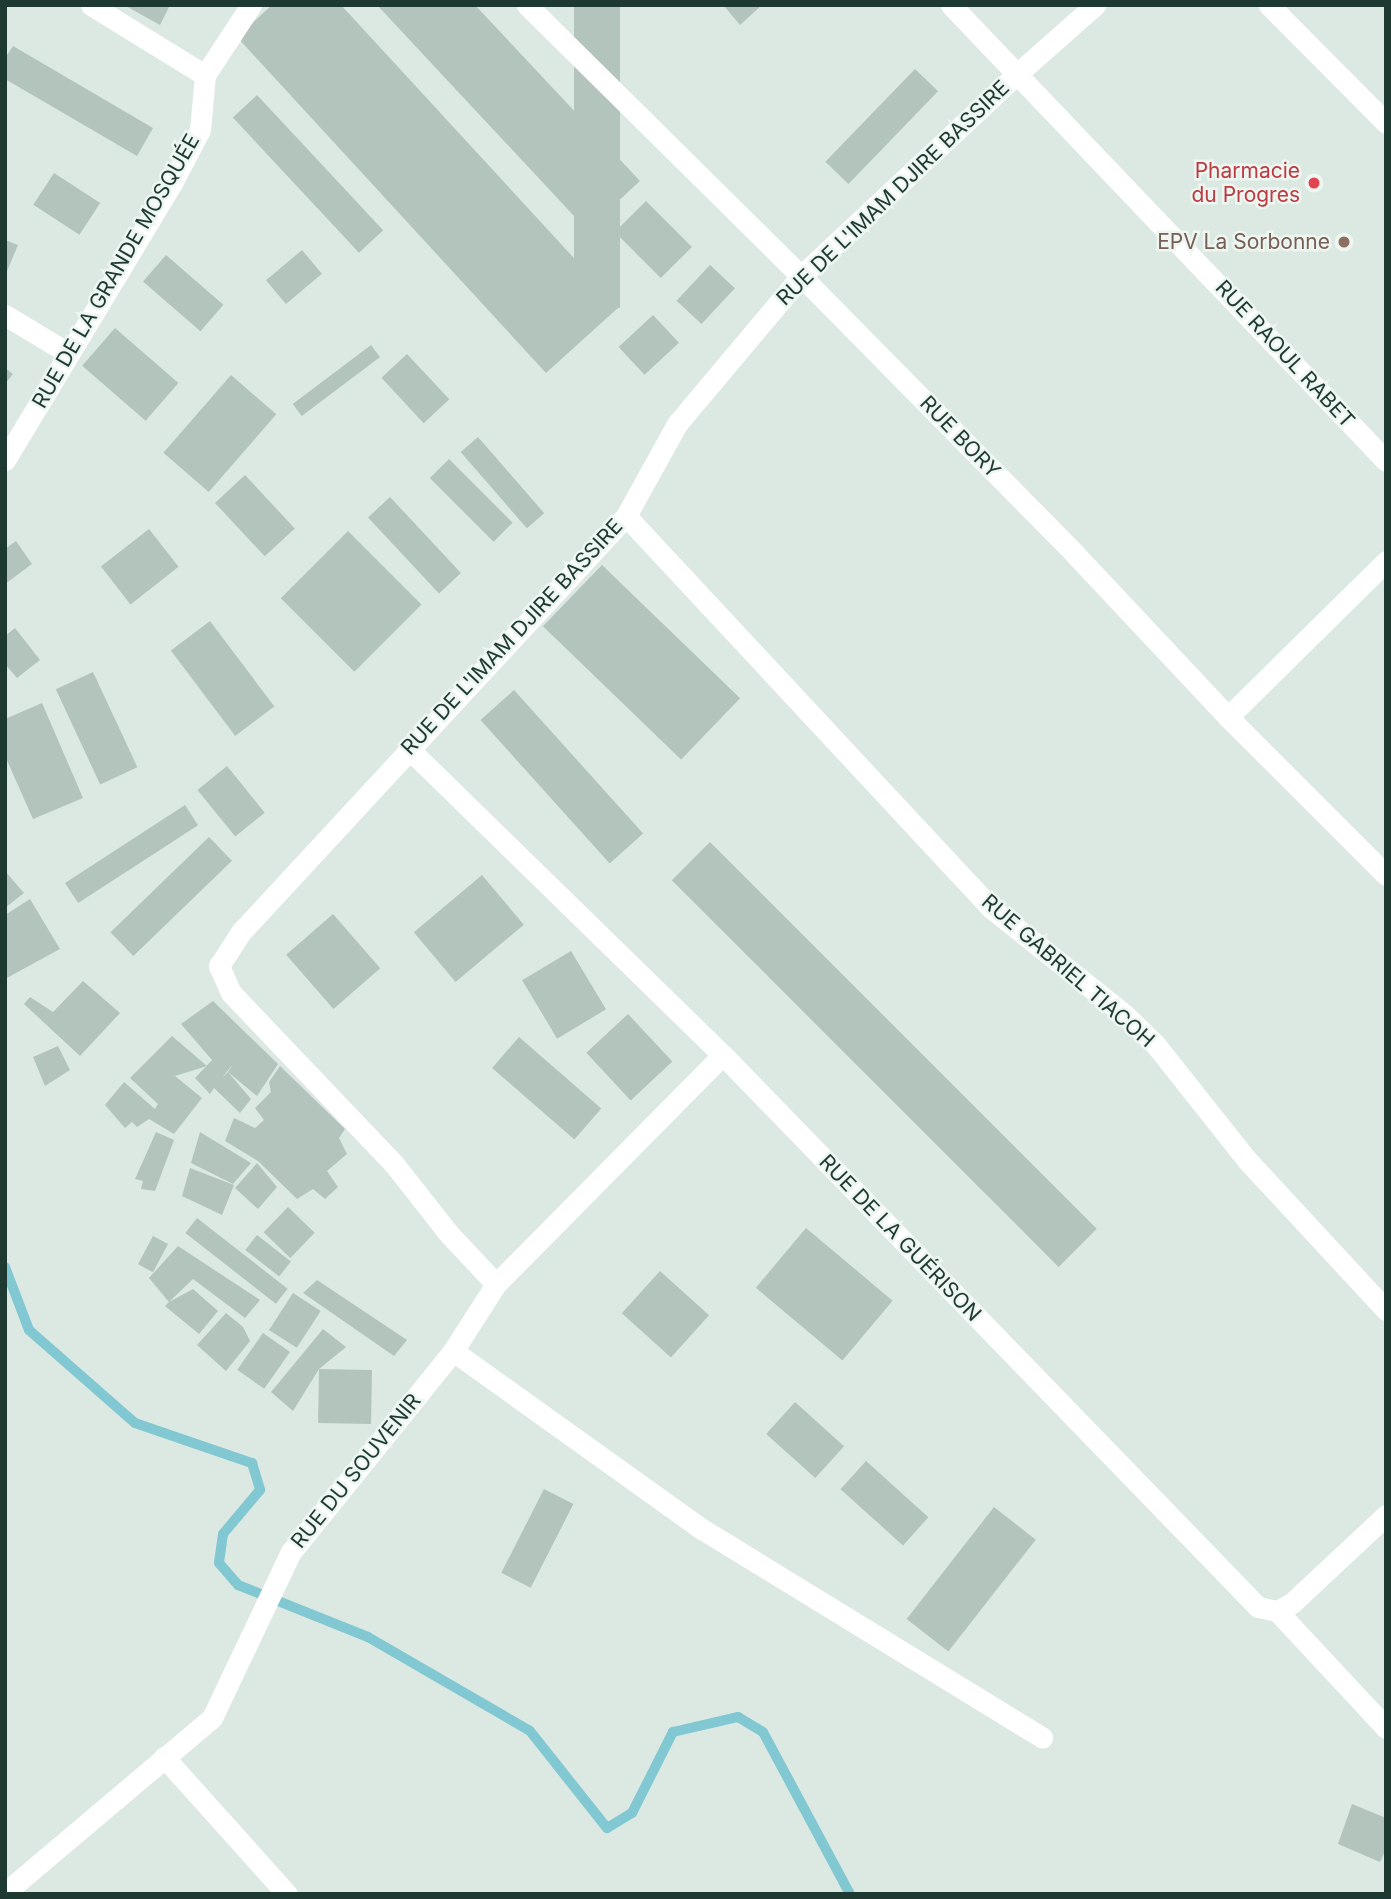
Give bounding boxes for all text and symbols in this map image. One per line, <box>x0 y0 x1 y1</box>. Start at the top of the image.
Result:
street label: RUE DE L'IMAM DJIRE BASSIRE <box>772 75 1014 311</box>
street label: RUE DE LA GRANDE MOSQUÉE <box>27 129 205 413</box>
place label: Pharmacie du Progres <box>1191 158 1300 208</box>
marker: Pharmacie du Progres <box>1306 175 1322 191</box>
place label: EPV La Sorbonne <box>1157 229 1330 255</box>
marker: EPV La Sorbonne <box>1336 234 1352 250</box>
street label: RUE RAOUL RABET <box>1210 275 1360 433</box>
street label: RUE BORY <box>915 391 1005 483</box>
street label: RUE DE L'IMAM DJIRE BASSIRE <box>396 514 628 760</box>
street label: RUE GABRIEL TIACOH <box>976 889 1160 1053</box>
street label: RUE DE LA GUÉRISON <box>814 1149 986 1327</box>
street label: RUE DU SOUVENIR <box>286 1389 426 1553</box>

